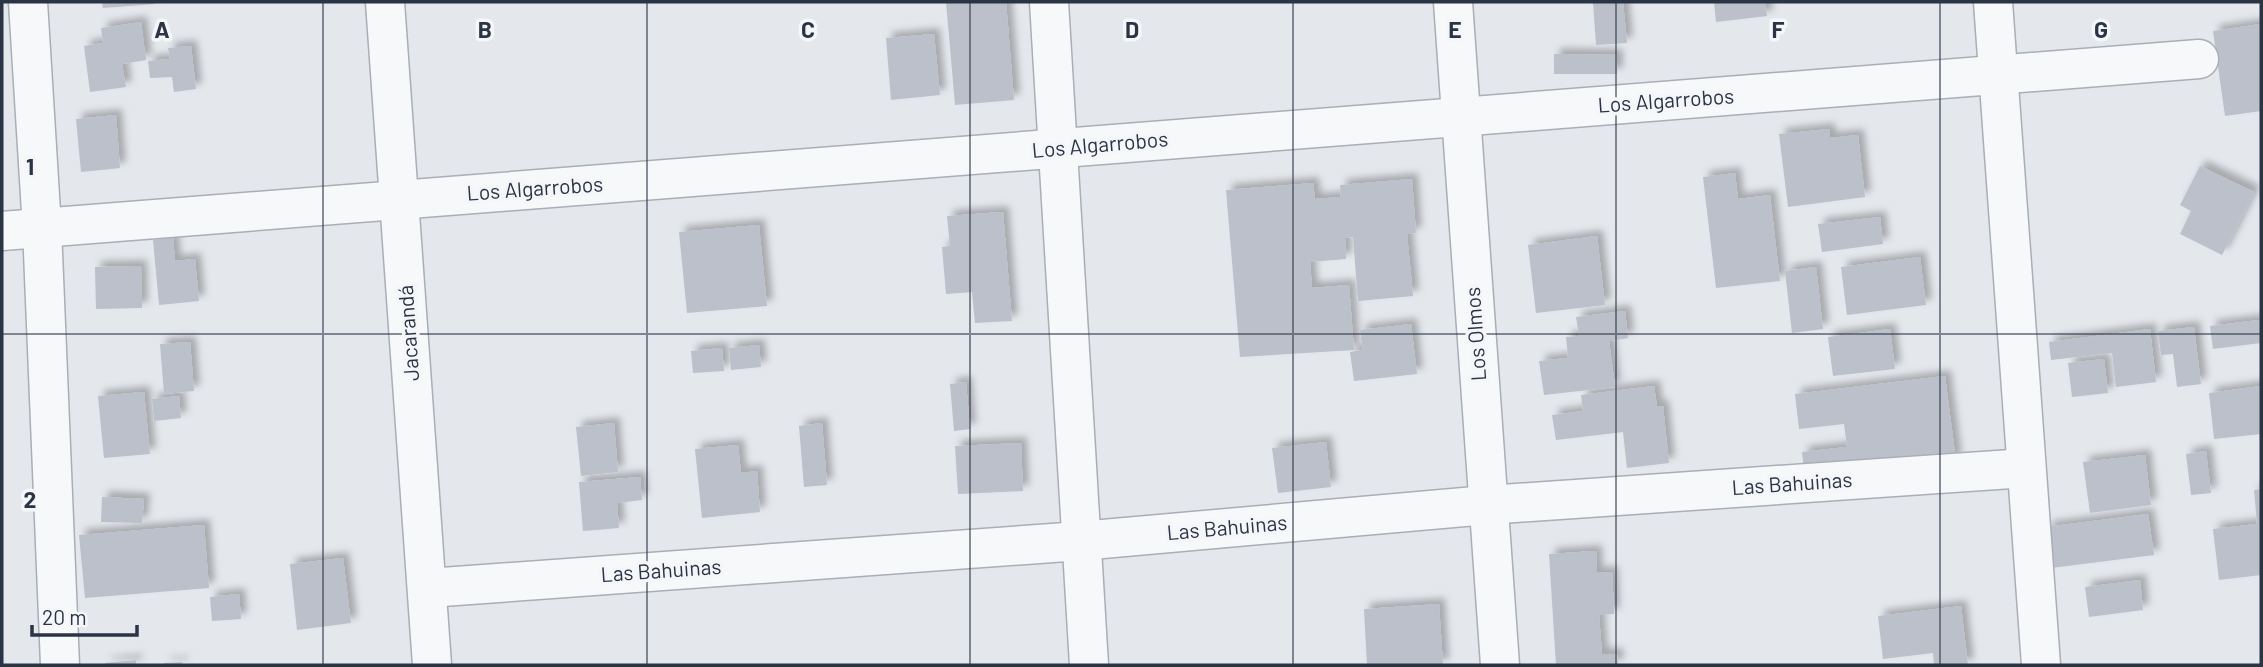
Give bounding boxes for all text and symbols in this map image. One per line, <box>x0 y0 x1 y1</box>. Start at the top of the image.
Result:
text: A <box>154 15 170 43</box>
text: B <box>478 15 492 43</box>
text: C <box>801 15 815 43</box>
text: D <box>1125 15 1139 43</box>
text: E <box>1448 15 1462 43</box>
text: F <box>1772 15 1785 43</box>
text: G <box>2094 15 2108 43</box>
street label: Los Algarrobos <box>1597 82 1735 117</box>
street label: Los Algarrobos <box>1031 125 1169 162</box>
text: 1 <box>26 152 34 180</box>
street label: Los Algarrobos <box>466 170 604 205</box>
street label: Jacarandá <box>392 284 423 382</box>
street label: Los Olmos <box>1459 286 1490 382</box>
street label: Las Bahuinas <box>1731 466 1853 499</box>
text: 2 <box>24 485 36 513</box>
street label: Las Bahuinas <box>1166 509 1288 544</box>
street label: Las Bahuinas <box>600 553 722 586</box>
scale bar <box>32 594 136 638</box>
text: 20 m <box>42 604 87 629</box>

